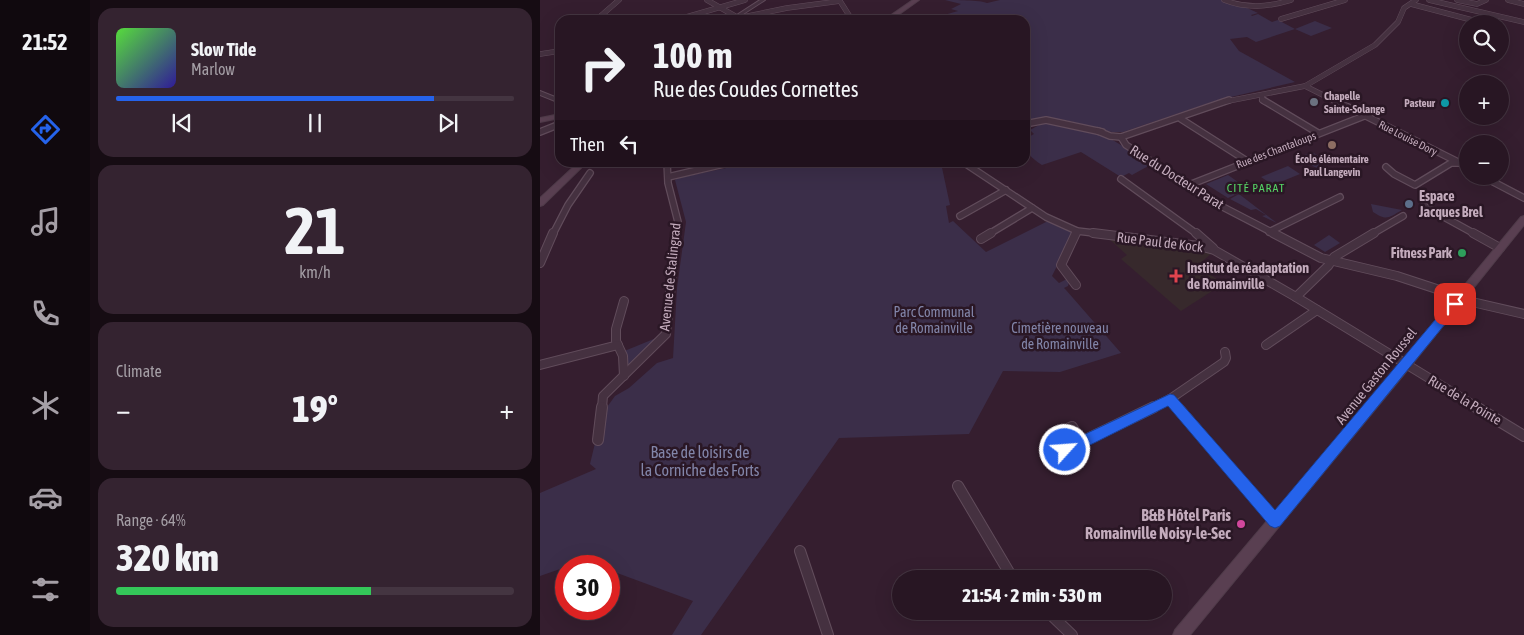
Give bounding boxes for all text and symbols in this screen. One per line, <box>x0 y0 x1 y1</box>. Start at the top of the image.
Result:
map controls <box>1459 15 1509 185</box>
button: search <box>1459 15 1509 65</box>
text: 21:52 <box>22 29 68 55</box>
icon: right <box>570 35 635 100</box>
text: 100 m <box>653 35 732 75</box>
text: Slow Tide <box>191 38 256 60</box>
text: Marlow <box>191 60 235 78</box>
button: + <box>1459 75 1509 125</box>
text: Rue des Coudes Cornettes <box>653 76 858 102</box>
place label: Chapelle Sainte-Solange <box>1324 90 1385 115</box>
marker: Chapelle Sainte-Solange <box>1308 96 1320 108</box>
place label: Pasteur <box>1404 97 1436 109</box>
marker: Pasteur <box>1439 97 1451 109</box>
icon: previous <box>168 109 196 137</box>
icon: pause <box>301 109 329 137</box>
icon: next <box>434 109 462 137</box>
icon: directions <box>28 112 63 147</box>
street label: Rue Louise Dory <box>1377 118 1440 158</box>
street label: Rue des Chantaloups <box>1234 129 1318 171</box>
icon: left <box>615 130 643 158</box>
text: Then <box>570 133 605 155</box>
button: − <box>1459 135 1509 185</box>
marker: École élémentaire Paul Langevin <box>1326 139 1338 151</box>
street label: Rue du Docteur Parat <box>1127 142 1227 212</box>
place label: École élémentaire Paul Langevin <box>1295 153 1369 178</box>
district label: CITÉ PARAT <box>1227 181 1285 195</box>
place label: Espace Jacques Brel <box>1418 188 1483 220</box>
text: 21 <box>284 193 346 268</box>
marker: Espace Jacques Brel <box>1403 198 1415 210</box>
icon: music <box>28 204 63 239</box>
street label: Avenue de Stalingrad <box>656 222 684 332</box>
street label: Rue Paul de Kock <box>1116 229 1204 255</box>
place label: Fitness Park <box>1391 245 1453 261</box>
marker: Fitness Park <box>1456 247 1468 259</box>
place label: Institut de réadaptation de Romainville <box>1187 260 1309 292</box>
text: km/h <box>299 263 331 281</box>
marker: Institut de réadaptation de Romainville <box>1169 269 1183 283</box>
pin <box>1434 283 1476 325</box>
icon: arrive <box>1441 290 1469 318</box>
icon: phone <box>28 296 63 331</box>
park label: Parc Communal de Romainville <box>893 304 975 336</box>
park label: Cimetière nouveau de Romainville <box>1011 320 1109 352</box>
street label: Avenue Gaston Roussel <box>1332 324 1420 427</box>
text: Climate <box>116 362 162 380</box>
street label: Rue de la Pointe <box>1425 372 1505 428</box>
text: 19° <box>292 387 338 430</box>
icon: climate <box>28 388 63 423</box>
text: − <box>116 393 131 425</box>
text: + <box>499 393 514 425</box>
position arrow <box>1038 423 1090 475</box>
park label: Base de loisirs de la Corniche des Forts <box>640 443 760 479</box>
icon: car <box>28 480 63 515</box>
place label: B&B Hôtel Paris Romainville Noisy-le-Sec <box>1085 506 1231 542</box>
text: Range · 64% <box>116 511 186 529</box>
marker: B&B Hôtel Paris Romainville Noisy-le-Sec <box>1235 518 1247 530</box>
text: 320 km <box>116 536 219 579</box>
speed limit sign: 30 <box>555 555 620 620</box>
icon: filters <box>28 572 63 607</box>
text: 21:54 · 2 min · 530 m <box>962 584 1102 606</box>

